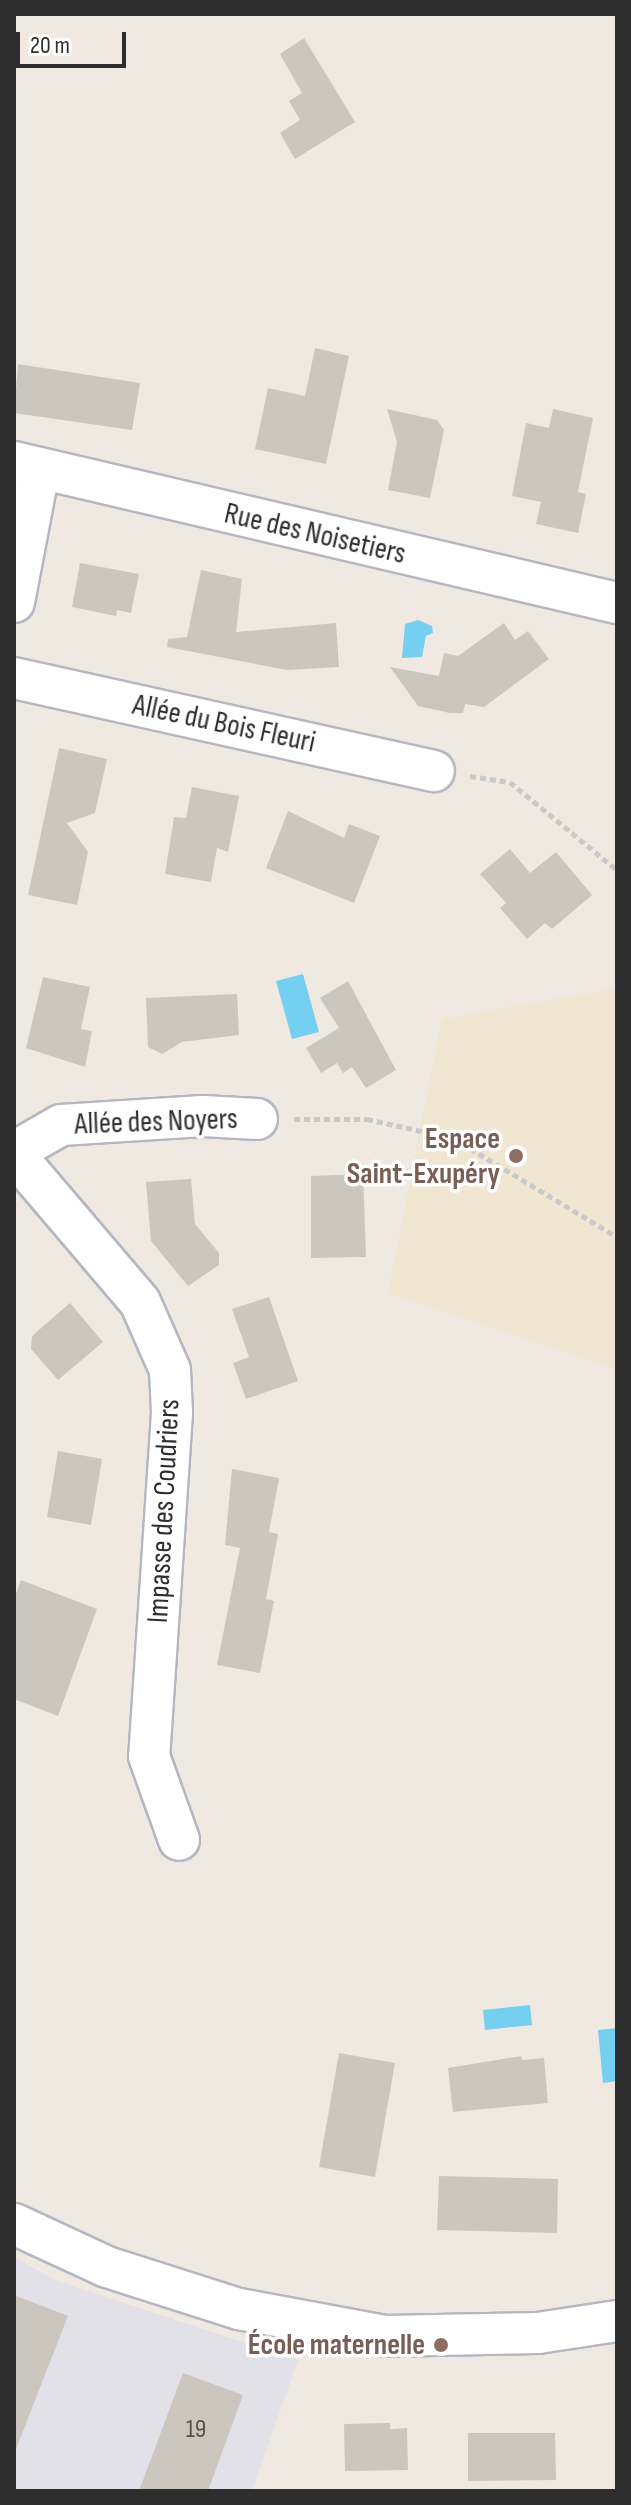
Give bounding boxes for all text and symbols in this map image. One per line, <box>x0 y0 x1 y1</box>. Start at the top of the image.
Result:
scale bar <box>20 16 130 66</box>
text: 20 m <box>30 31 70 60</box>
street label: Rue des Noisetiers <box>221 496 409 572</box>
street label: Allée du Bois Fleuri <box>129 687 319 761</box>
street label: Allée des Noyers <box>74 1101 238 1143</box>
place label: Espace Saint-Exupéry <box>347 1121 500 1192</box>
marker: Espace Saint-Exupéry <box>507 1147 525 1165</box>
street label: Impasse des Coudriers <box>140 1398 188 1624</box>
place label: École maternelle <box>248 2327 425 2363</box>
marker: École maternelle <box>432 2336 450 2354</box>
house number: 19 <box>186 2414 206 2446</box>

